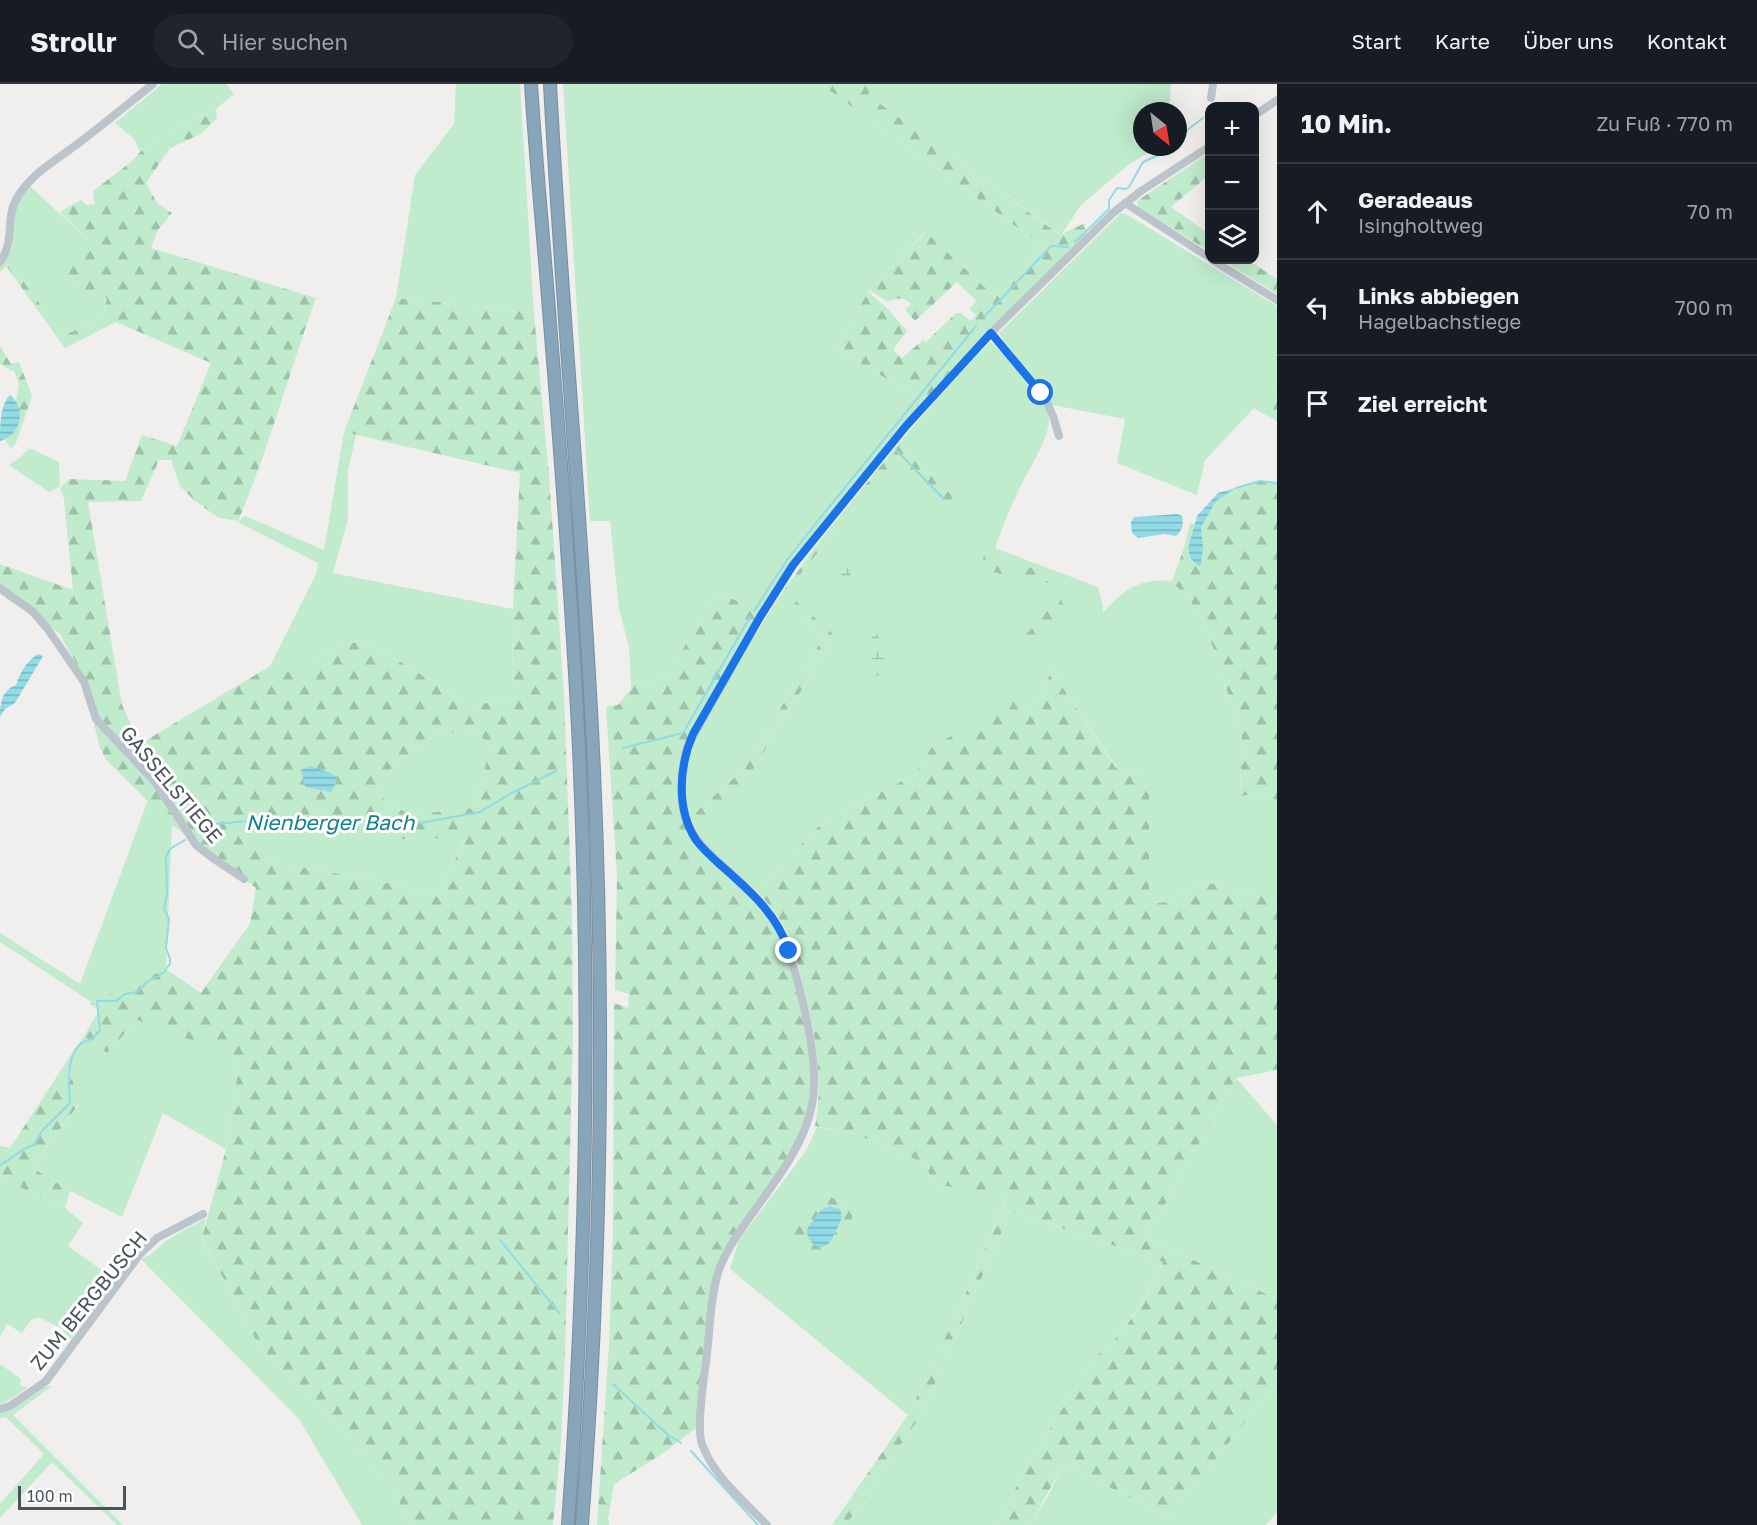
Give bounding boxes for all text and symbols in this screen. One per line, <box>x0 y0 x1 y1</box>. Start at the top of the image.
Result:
search box <box>153 14 573 68</box>
text: Strollr <box>30 25 117 58</box>
icon: search <box>174 25 207 58</box>
text: Hier suchen <box>222 28 348 55</box>
text: Start <box>1351 28 1402 54</box>
text: Karte <box>1435 28 1490 54</box>
text: Über uns <box>1523 28 1614 54</box>
text: Kontakt <box>1647 28 1727 54</box>
north arrow <box>1133 102 1187 156</box>
map controls <box>1205 102 1259 264</box>
button: + <box>1205 102 1259 156</box>
text: 10 Min. <box>1301 108 1392 139</box>
text: Zu Fuß · 770 m <box>1596 111 1733 135</box>
button: − <box>1205 156 1259 210</box>
text: Geradeaus <box>1358 186 1473 213</box>
icon: ahead <box>1301 195 1334 228</box>
text: 70 m <box>1687 199 1733 223</box>
button: layers <box>1205 210 1259 264</box>
text: Isingholtweg <box>1358 213 1483 237</box>
text: Links abbiegen <box>1358 282 1519 309</box>
icon: left <box>1301 291 1334 324</box>
text: 700 m <box>1675 295 1733 319</box>
text: Hagelbachstiege <box>1358 309 1521 333</box>
route start <box>1027 379 1053 405</box>
icon: arrive <box>1301 387 1334 420</box>
text: Ziel erreicht <box>1358 390 1487 417</box>
street label: GASSELSTIEGE <box>116 721 228 847</box>
water label: Nienberger Bach <box>246 809 415 835</box>
route end <box>775 937 801 963</box>
street label: ZUM BERGBUSCH <box>25 1226 151 1374</box>
scale bar <box>18 1483 126 1510</box>
text: 100 m <box>27 1486 73 1506</box>

